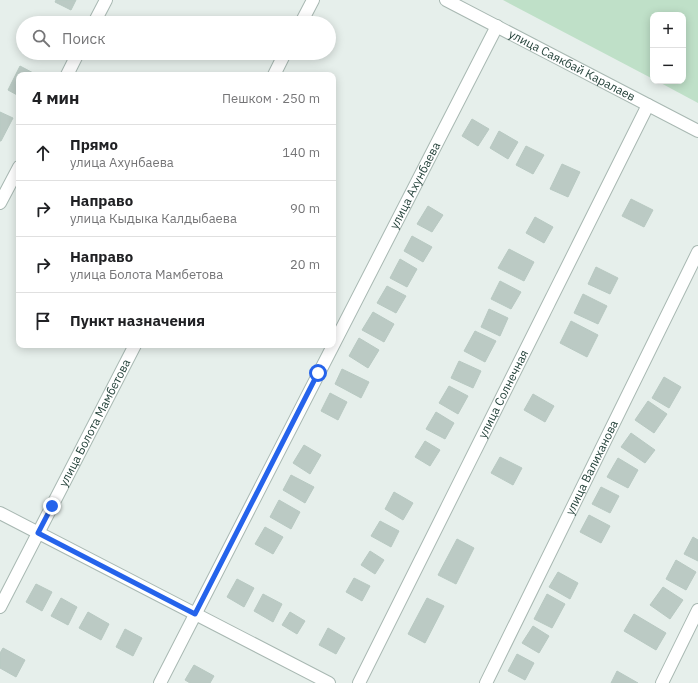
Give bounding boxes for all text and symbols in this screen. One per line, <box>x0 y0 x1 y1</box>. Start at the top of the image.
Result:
map controls <box>650 12 686 84</box>
button: + <box>650 12 686 48</box>
search box <box>16 16 336 60</box>
street label: улица Саякбай Каралаев <box>506 26 638 104</box>
icon: search <box>30 27 52 49</box>
text: Поиск <box>62 29 105 48</box>
button: − <box>650 48 686 84</box>
text: 4 мин <box>32 87 79 109</box>
text: Пешком · 250 m <box>222 90 320 107</box>
text: Прямо <box>70 135 118 154</box>
street label: улица Ахунбаева <box>386 139 444 231</box>
icon: ahead <box>32 142 54 164</box>
text: 140 m <box>282 144 320 161</box>
text: улица Ахунбаева <box>70 154 174 171</box>
text: Направо <box>70 191 133 210</box>
icon: right <box>32 198 54 220</box>
text: 90 m <box>290 200 320 217</box>
text: улица Кыдыка Калдыбаева <box>70 210 237 227</box>
text: Направо <box>70 247 133 266</box>
icon: right <box>32 254 54 276</box>
text: 20 m <box>290 256 320 273</box>
text: улица Болота Мамбетова <box>70 266 223 283</box>
icon: arrive <box>32 310 54 332</box>
text: Пункт назначения <box>70 311 205 330</box>
street label: улица Солнечная <box>475 347 531 441</box>
street label: улица Болота Мамбетова <box>55 356 134 489</box>
route start <box>309 364 327 382</box>
street label: улица Валиханова <box>562 417 621 517</box>
route end <box>43 497 61 515</box>

